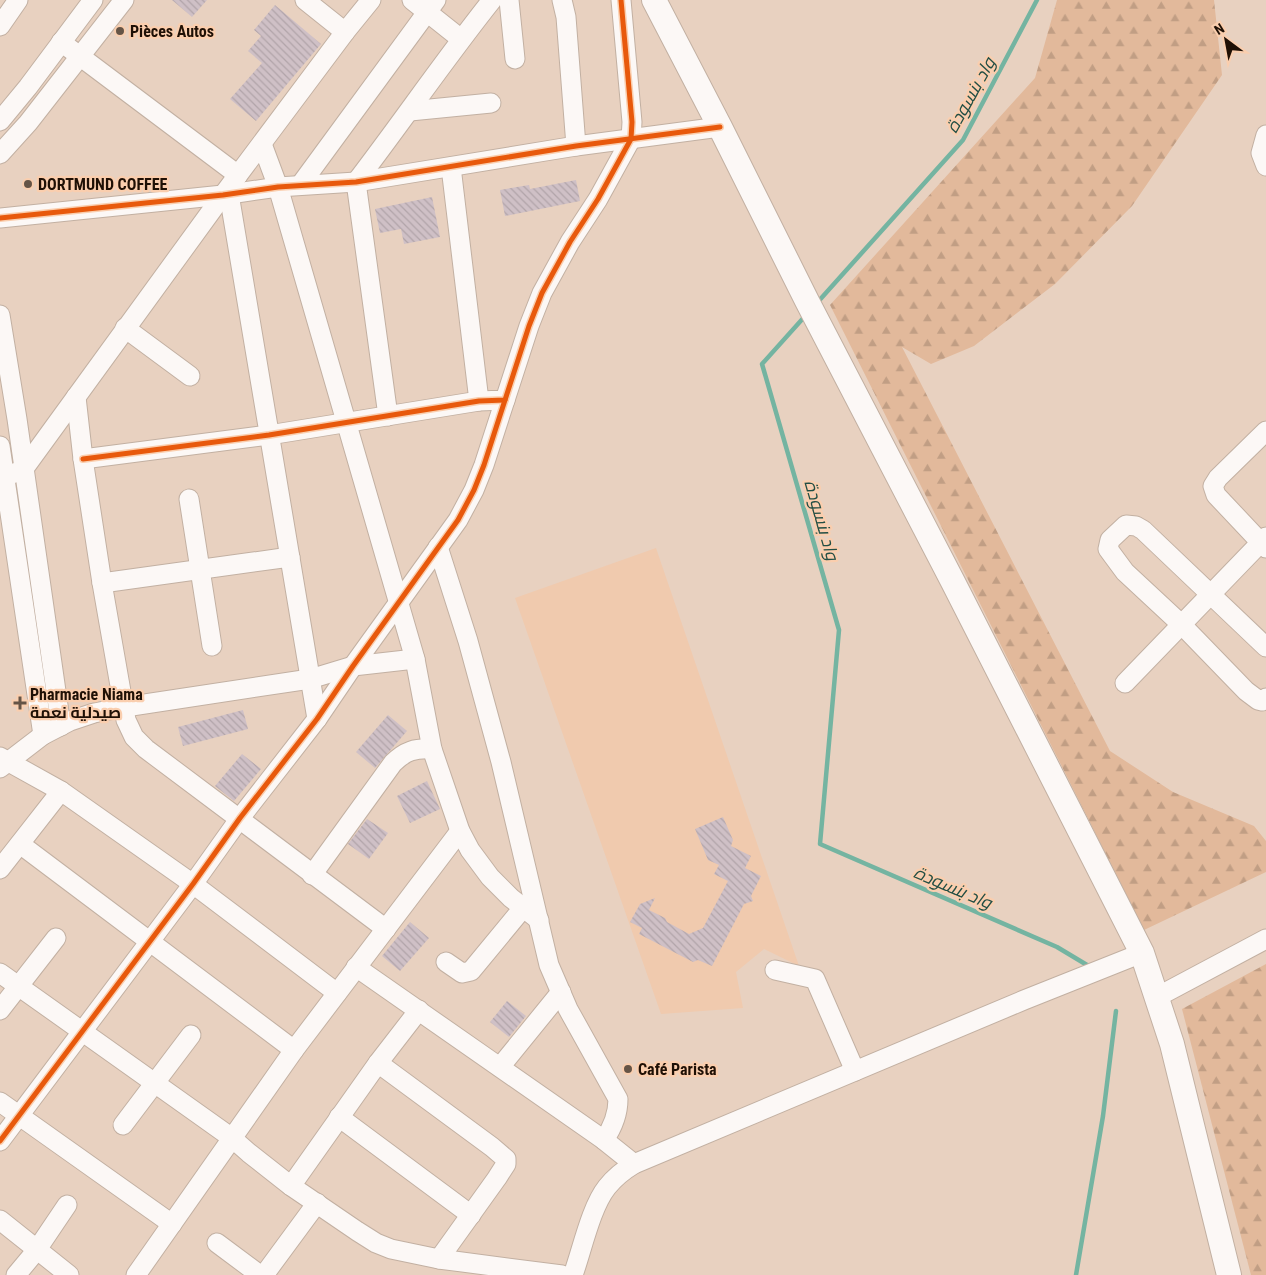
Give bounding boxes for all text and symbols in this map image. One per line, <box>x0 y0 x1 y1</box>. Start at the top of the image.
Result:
north arrow <box>1201 15 1251 65</box>
text: N <box>1211 20 1227 38</box>
place label: Pièces Autos <box>130 22 214 41</box>
marker: Pièces Autos <box>114 25 126 37</box>
water label: واد بنسودة <box>941 53 1000 136</box>
place label: DORTMUND COFFEE <box>38 175 167 194</box>
marker: DORTMUND COFFEE <box>22 178 34 190</box>
water label: واد بنسودة <box>801 477 844 564</box>
place label: Pharmacie Niama صيدلية نعمة <box>30 685 143 722</box>
marker: Pharmacie Niama صيدلية نعمة <box>14 697 26 709</box>
water label: واد بنسودة <box>911 861 996 913</box>
place label: Café Parista <box>638 1060 717 1079</box>
marker: Café Parista <box>622 1063 634 1075</box>

